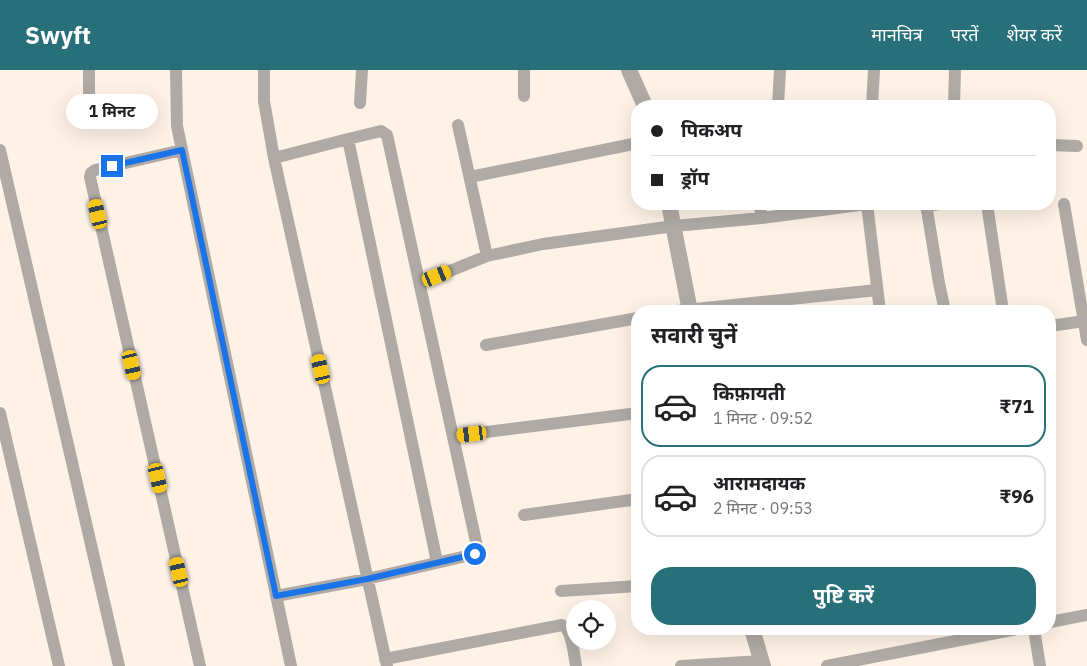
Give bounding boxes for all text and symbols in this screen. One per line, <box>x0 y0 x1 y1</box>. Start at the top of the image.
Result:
text: Swyft <box>25 19 91 51</box>
text: मानचित्र <box>871 23 923 46</box>
text: परतें <box>951 23 979 46</box>
text: शेयर करें <box>1007 23 1062 46</box>
callout: 1 मिनट <box>66 93 158 128</box>
text: 1 मिनट <box>89 101 135 121</box>
text: पिकअप <box>681 118 742 142</box>
route end <box>101 155 123 177</box>
text: ड्रॉप <box>681 166 709 190</box>
car <box>87 198 108 230</box>
car <box>420 263 453 289</box>
text: सवारी चुनें <box>651 320 737 349</box>
car <box>121 349 142 381</box>
car <box>310 353 331 385</box>
text: किफ़ायती <box>713 381 785 405</box>
icon: car <box>653 384 698 429</box>
text: ₹71 <box>999 394 1034 418</box>
text: 1 मिनट · 09:52 <box>713 408 813 428</box>
car <box>456 425 487 443</box>
car <box>147 462 168 494</box>
text: आरामदायक <box>713 471 805 495</box>
icon: car <box>653 474 698 519</box>
text: ₹96 <box>999 484 1034 508</box>
text: 2 मिनट · 09:53 <box>713 498 813 518</box>
route start <box>464 543 486 565</box>
car <box>168 556 189 588</box>
button: पुष्टि करें <box>651 567 1036 625</box>
map controls <box>566 600 616 650</box>
button: locate <box>566 600 616 650</box>

